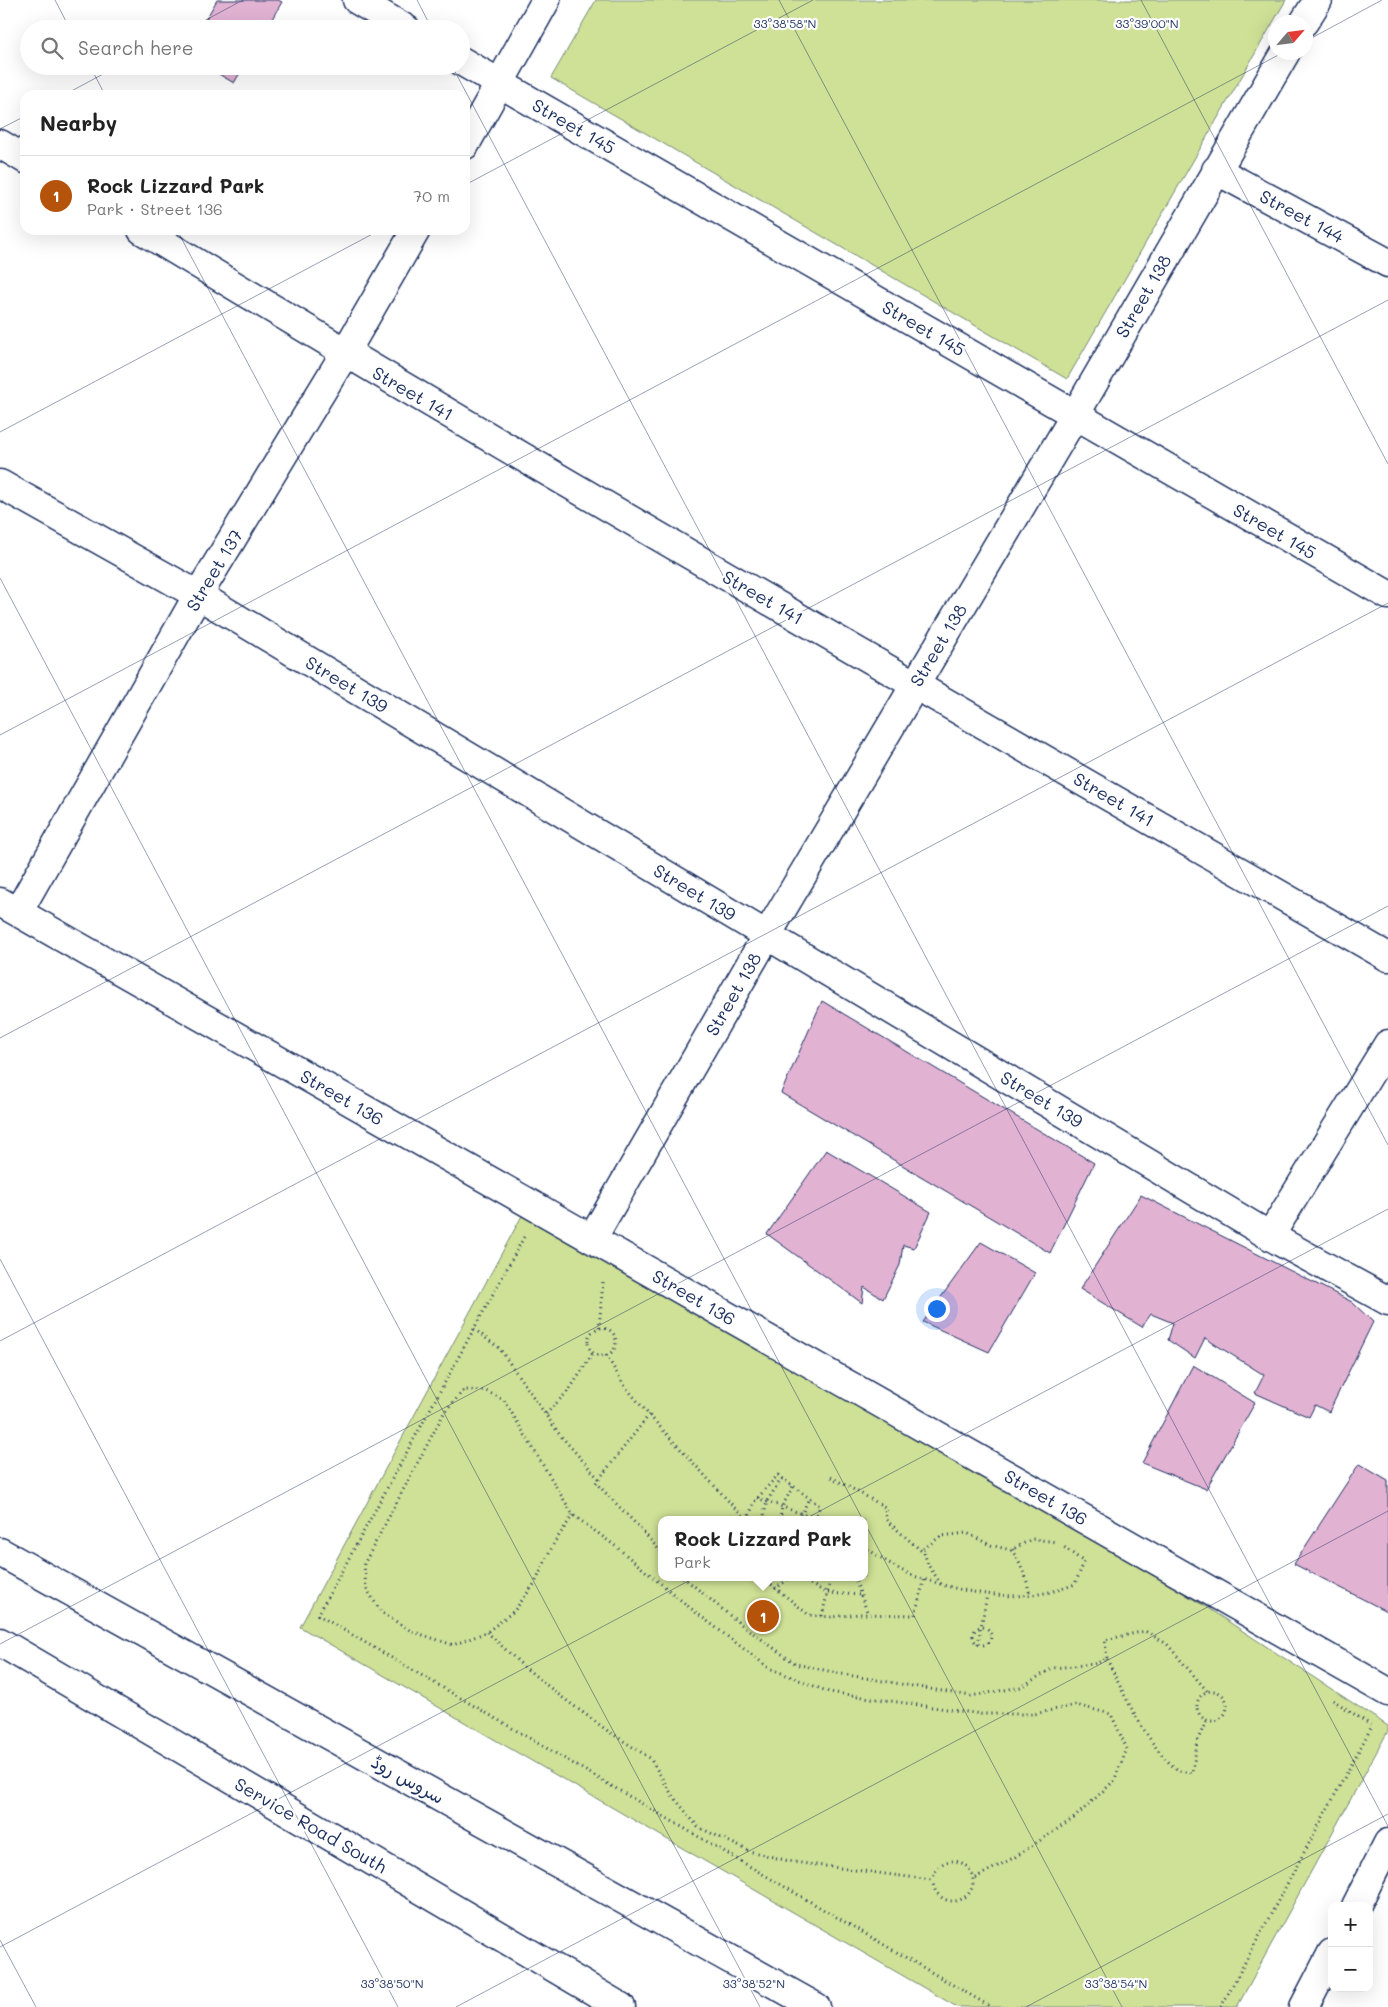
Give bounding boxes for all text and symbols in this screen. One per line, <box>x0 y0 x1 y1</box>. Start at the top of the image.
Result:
text: 33°38'58"N <box>754 15 816 31</box>
text: 33°39'00"N <box>1115 15 1179 31</box>
north arrow <box>1268 15 1313 60</box>
search box <box>20 20 470 75</box>
icon: search <box>38 34 66 62</box>
text: Search here <box>78 35 194 60</box>
street label: Street 145 <box>528 93 620 159</box>
text: Nearby <box>40 109 117 136</box>
text: Rock Lizzard Park <box>87 173 264 198</box>
street label: Street 144 <box>1256 184 1349 248</box>
text: 1 <box>52 185 60 206</box>
text: 70 m <box>413 185 450 206</box>
text: Park · Street 136 <box>87 198 223 219</box>
street label: Street 138 <box>1109 250 1177 342</box>
street label: Street 145 <box>878 295 970 361</box>
street label: Street 141 <box>368 360 458 426</box>
street label: Street 145 <box>1229 498 1321 564</box>
street label: Street 137 <box>180 525 248 615</box>
street label: Street 141 <box>718 564 808 630</box>
street label: Street 138 <box>904 599 972 691</box>
street label: Street 139 <box>301 650 393 718</box>
street label: Street 141 <box>1069 766 1159 832</box>
street label: Street 139 <box>649 858 741 926</box>
street label: Street 138 <box>699 948 767 1040</box>
street label: Street 136 <box>296 1063 388 1131</box>
street label: Street 139 <box>996 1065 1088 1133</box>
street label: Street 136 <box>648 1263 740 1331</box>
your location <box>924 1296 950 1322</box>
street label: Street 136 <box>1000 1463 1092 1531</box>
popup <box>658 1516 868 1581</box>
text: Rock Lizzard Park <box>674 1526 852 1551</box>
text: Park <box>674 1551 711 1572</box>
pin: 1 <box>747 1597 779 1635</box>
street label: سروس روڈ <box>367 1749 449 1809</box>
street label: Service Road South <box>230 1772 392 1878</box>
map controls <box>1328 1902 1373 1992</box>
button: + <box>1328 1902 1373 1947</box>
button: − <box>1328 1947 1373 1992</box>
text: 33°38'50"N <box>360 1975 424 1991</box>
text: 33°38'52"N <box>723 1975 785 1991</box>
text: 33°38'54"N <box>1085 1975 1147 1991</box>

